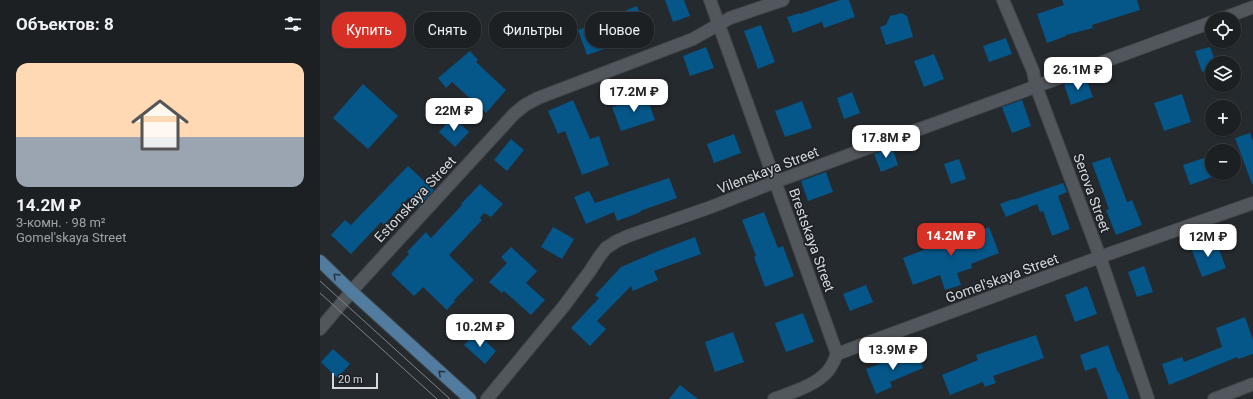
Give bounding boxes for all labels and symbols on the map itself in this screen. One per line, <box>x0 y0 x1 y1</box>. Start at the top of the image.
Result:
pin: 26.1M ₽ <box>1041 57 1115 91</box>
pin: 17.2M ₽ <box>597 79 671 113</box>
pin: 22M ₽ <box>426 98 482 132</box>
pin: 17.8M ₽ <box>849 125 923 159</box>
street label: Vilenskaya Street <box>715 143 821 197</box>
street label: Serova Street <box>1070 151 1114 235</box>
street label: Estonskaya Street <box>371 152 459 245</box>
street label: Brestskaya Street <box>786 186 838 294</box>
pin: 14.2M ₽ <box>914 223 988 257</box>
pin: 12M ₽ <box>1180 224 1236 258</box>
street label: Gomel'skaya Street <box>943 250 1061 306</box>
one-way arrow <box>333 273 341 281</box>
pin: 10.2M ₽ <box>443 314 517 348</box>
pin: 13.9M ₽ <box>856 337 930 371</box>
scale bar <box>332 371 378 390</box>
one-way arrow <box>439 371 446 378</box>

